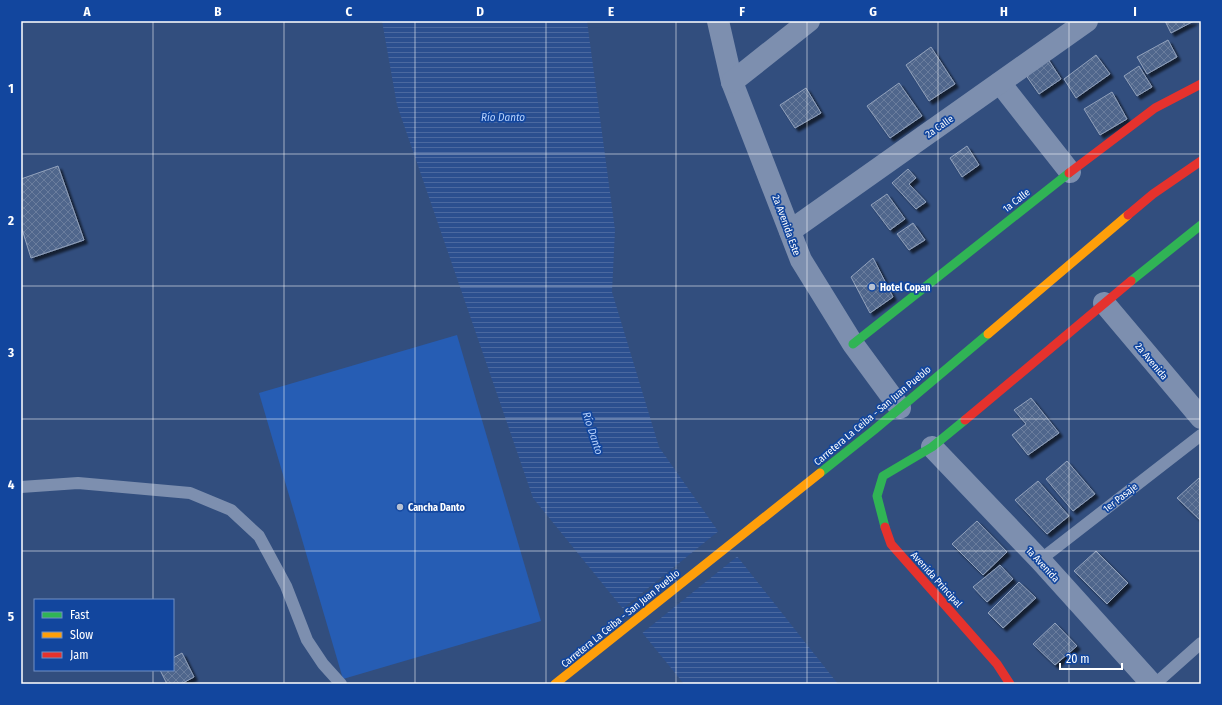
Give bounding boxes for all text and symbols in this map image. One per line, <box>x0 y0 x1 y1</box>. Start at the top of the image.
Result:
text: A <box>82 4 91 19</box>
text: B <box>214 4 222 19</box>
text: C <box>346 4 353 19</box>
text: D <box>476 4 484 19</box>
text: E <box>608 4 614 19</box>
text: F <box>739 4 745 19</box>
text: G <box>869 4 877 19</box>
text: H <box>1000 4 1008 19</box>
text: I <box>1133 4 1137 19</box>
text: 1 <box>8 81 14 96</box>
water label: Río Danto <box>481 111 525 124</box>
street label: 2a Calle <box>923 113 956 141</box>
street label: 1a Calle <box>1001 186 1033 215</box>
street label: 2a Avenida Este <box>770 193 803 257</box>
text: 2 <box>7 213 14 228</box>
marker: Hotel Copan <box>867 282 877 292</box>
place label: Hotel Copan <box>880 282 931 294</box>
street label: 2a Avenida <box>1132 341 1170 383</box>
text: 3 <box>7 345 14 360</box>
street label: Carretera La Ceiba - San Juan Pueblo <box>812 363 933 468</box>
water label: Río Danto <box>580 410 606 456</box>
text: 4 <box>8 477 15 492</box>
street label: 1er Pasaje <box>1101 481 1140 515</box>
marker: Cancha Danto <box>395 502 405 512</box>
place label: Cancha Danto <box>408 502 465 514</box>
street label: 1a Avenida <box>1023 545 1062 585</box>
street label: Avenida Principal <box>908 549 965 610</box>
street label: Carretera La Ceiba - San Juan Pueblo <box>559 567 682 670</box>
legend <box>34 599 174 671</box>
text: Fast <box>70 608 89 622</box>
text: 5 <box>8 609 14 624</box>
text: Slow <box>70 628 93 642</box>
scale bar <box>1060 645 1122 671</box>
text: Jam <box>70 648 88 662</box>
text: 20 m <box>1066 652 1090 666</box>

